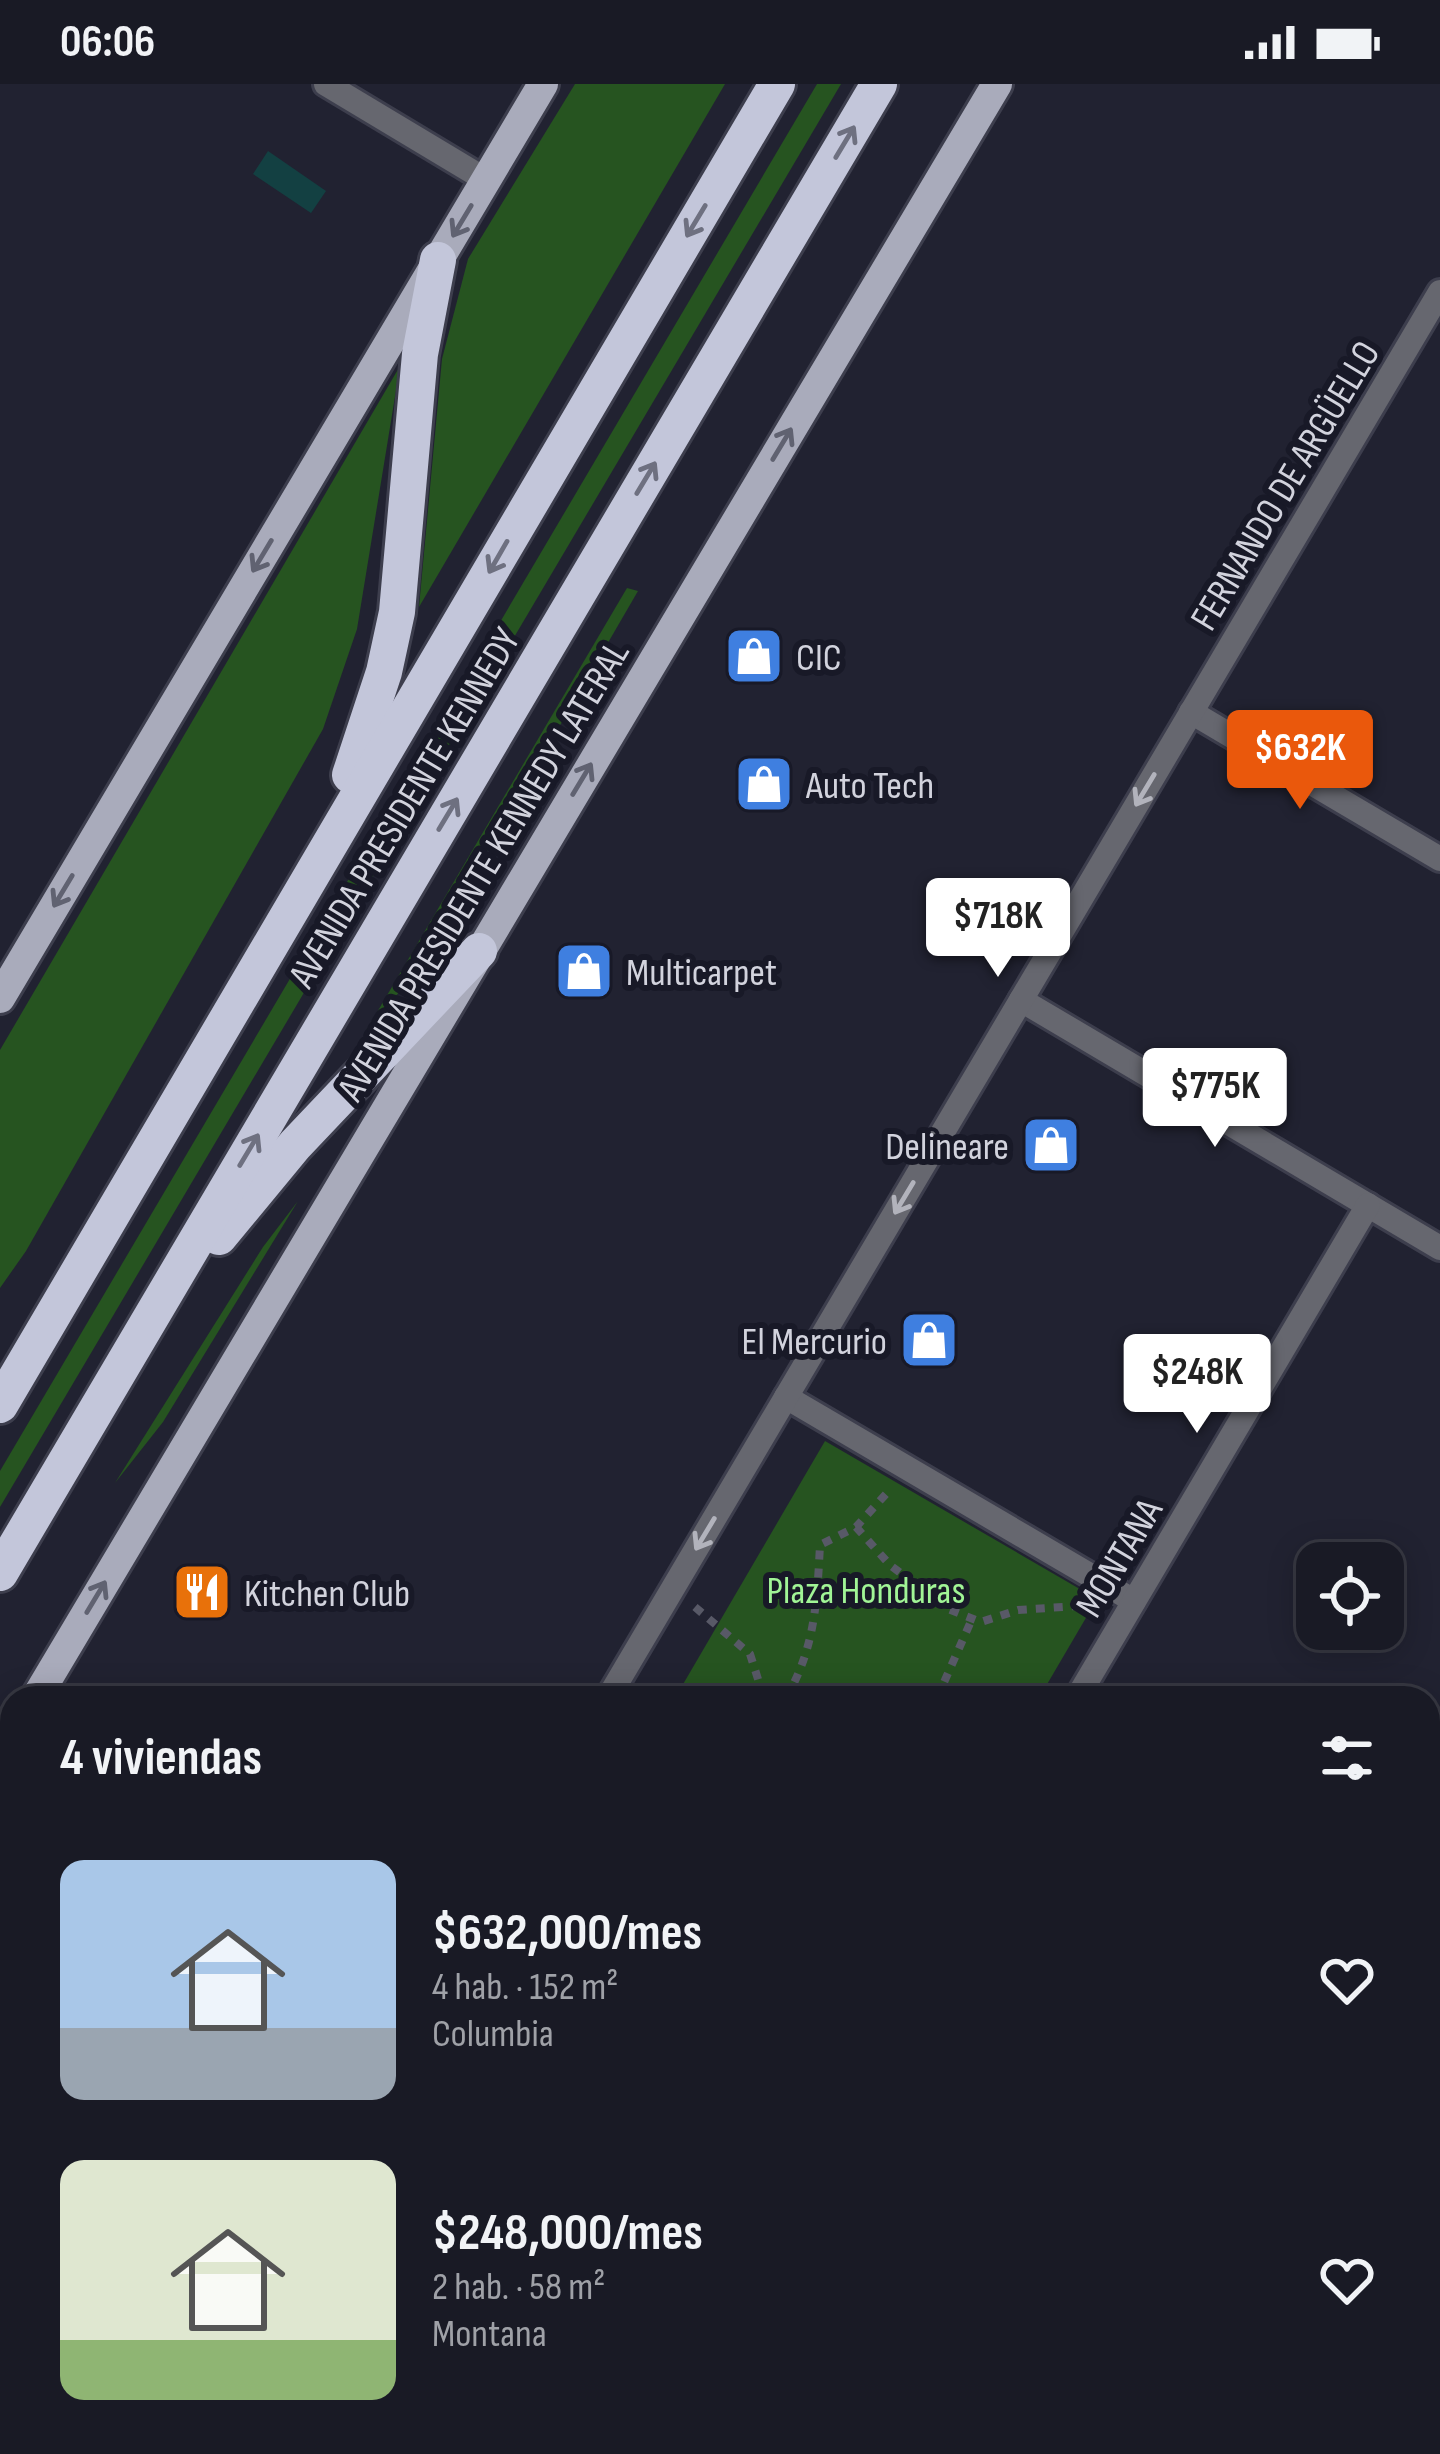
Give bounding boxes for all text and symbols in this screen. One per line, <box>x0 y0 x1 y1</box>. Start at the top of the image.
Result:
text: 06:06 <box>60 15 155 70</box>
one-way arrow <box>833 126 857 161</box>
one-way arrow <box>449 203 473 238</box>
one-way arrow <box>684 203 708 237</box>
street label: FERNANDO DE ARGÜELLO <box>1181 333 1391 639</box>
one-way arrow <box>770 427 794 462</box>
one-way arrow <box>634 462 658 496</box>
one-way arrow <box>250 538 274 573</box>
one-way arrow <box>486 539 510 574</box>
street label: AVENIDA PRESIDENTE KENNEDY <box>279 620 531 997</box>
shop icon: CIC <box>723 625 785 687</box>
street label: AVENIDA PRESIDENTE KENNEDY LATERAL <box>328 633 640 1110</box>
place label: CIC <box>796 635 842 682</box>
pin: $632K <box>1216 710 1384 812</box>
text: $632K <box>1254 725 1346 772</box>
shop icon: Auto Tech <box>733 753 795 815</box>
one-way arrow <box>570 763 594 797</box>
place label: Auto Tech <box>805 763 934 810</box>
one-way arrow <box>1133 773 1157 807</box>
one-way arrow <box>436 797 460 832</box>
one-way arrow <box>51 873 75 907</box>
pin: $718K <box>914 878 1082 980</box>
text: $718K <box>953 893 1043 940</box>
shop icon: Multicarpet <box>553 940 615 1002</box>
place label: Multicarpet <box>626 950 777 997</box>
pin: $775K <box>1131 1048 1299 1150</box>
text: $775K <box>1170 1063 1260 1110</box>
shop icon: Delineare <box>1020 1114 1082 1176</box>
place label: Delineare <box>885 1124 1009 1171</box>
one-way arrow <box>238 1133 262 1168</box>
one-way arrow <box>891 1180 915 1215</box>
shop icon: El Mercurio <box>898 1309 960 1371</box>
place label: El Mercurio <box>742 1319 887 1366</box>
pin: $248K <box>1113 1334 1281 1436</box>
text: $248K <box>1151 1349 1243 1396</box>
street label: MONTANA <box>1067 1490 1174 1626</box>
one-way arrow <box>693 1516 717 1550</box>
map controls <box>1296 1542 1404 1650</box>
button: locate <box>1296 1542 1404 1650</box>
restaurant icon: Kitchen Club <box>171 1561 233 1623</box>
park label: Plaza Honduras <box>767 1568 965 1615</box>
place label: Kitchen Club <box>244 1571 410 1618</box>
one-way arrow <box>84 1580 108 1615</box>
icon: filters <box>1314 1725 1380 1791</box>
text: 4 viviendas <box>60 1728 262 1789</box>
text: $632,000/mes <box>432 1903 702 1964</box>
icon: home <box>156 1908 300 2052</box>
icon: heart <box>1314 1947 1380 2013</box>
text: 4 hab. · 152 m² <box>432 1964 618 2011</box>
text: Columbia <box>432 2011 554 2058</box>
text: $248,000/mes <box>432 2203 703 2264</box>
icon: home <box>156 2208 300 2352</box>
icon: heart <box>1314 2247 1380 2313</box>
text: 2 hab. · 58 m² <box>432 2264 605 2311</box>
text: Montana <box>432 2311 547 2358</box>

